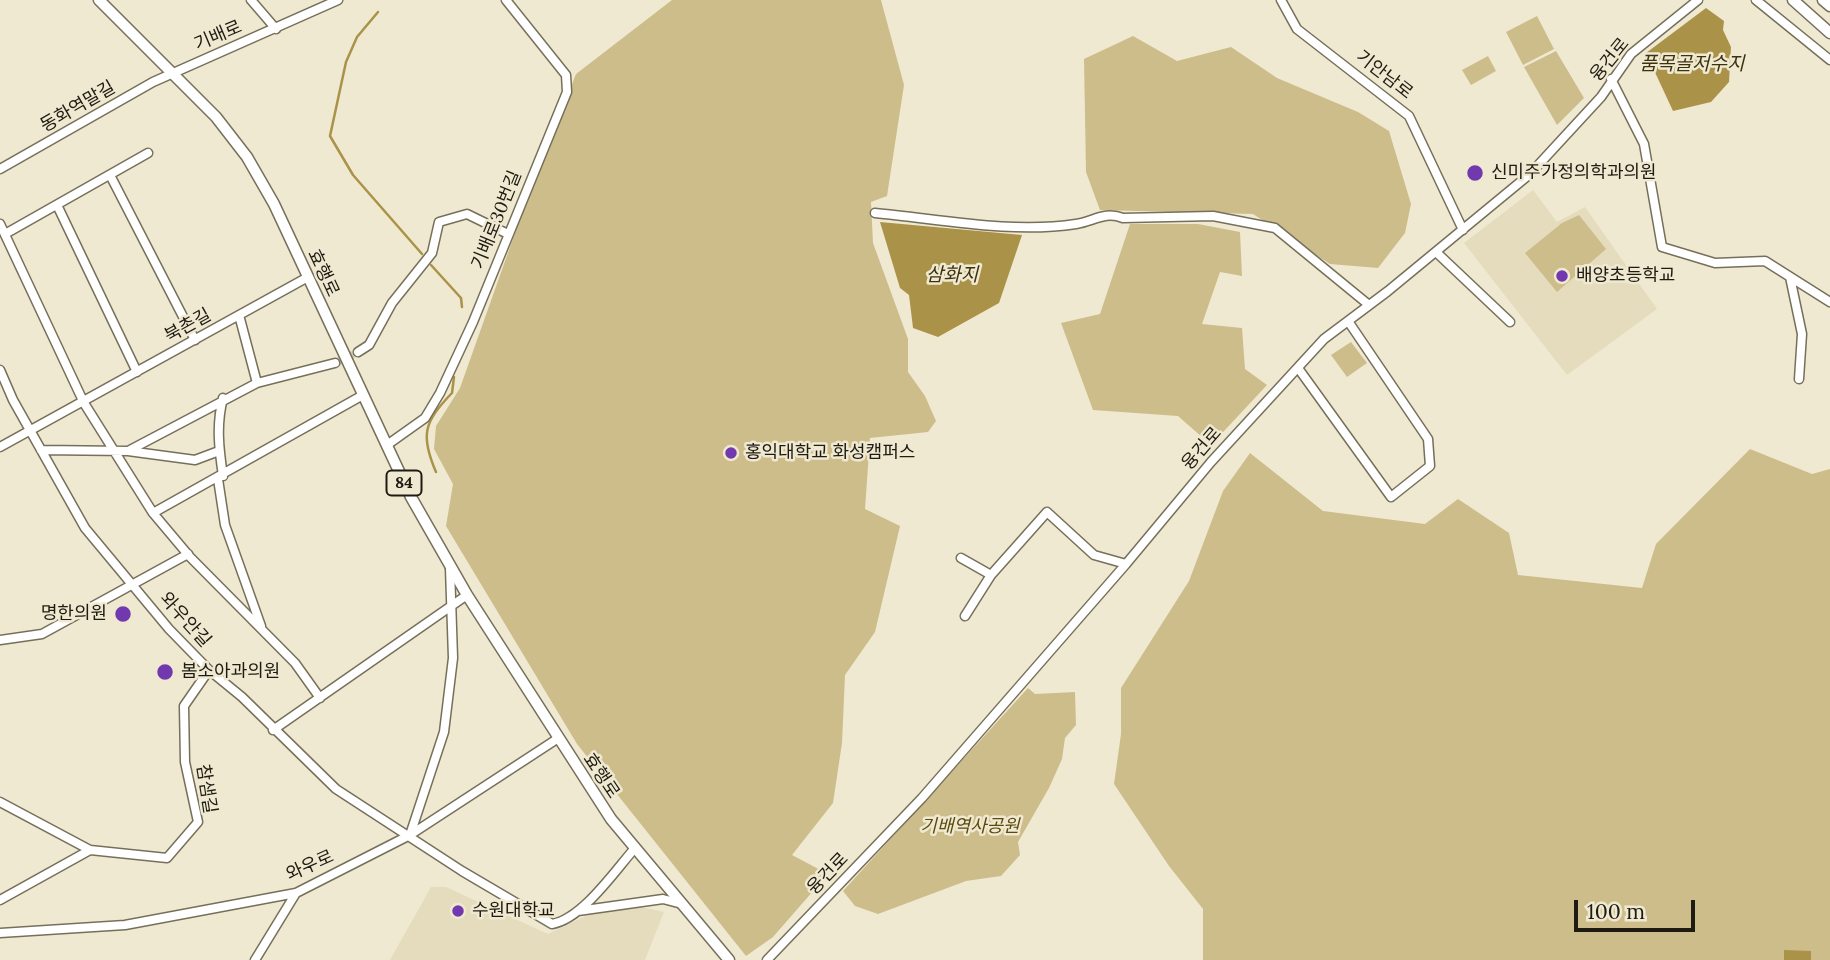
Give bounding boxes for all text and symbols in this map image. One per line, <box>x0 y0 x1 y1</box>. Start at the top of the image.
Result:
street label: 기배로 <box>191 16 245 56</box>
street label: 융건로 <box>1586 34 1634 86</box>
street label: 기안남로 <box>1351 46 1417 104</box>
water label: 품목골저수지 <box>1640 54 1744 76</box>
street label: 동화역말길 <box>37 77 119 137</box>
place label: 신미주가정의학과의원 <box>1491 162 1657 184</box>
marker: 신미주가정의학과의원 <box>1465 163 1485 183</box>
street label: 기배로30번길 <box>468 168 526 272</box>
street label: 효행로 <box>303 246 343 300</box>
water label: 삼화지 <box>926 265 978 287</box>
place label: 배양초등학교 <box>1576 265 1675 287</box>
marker: 배양초등학교 <box>1554 268 1570 284</box>
street label: 북촌길 <box>161 305 215 347</box>
street label: 융건로 <box>1178 423 1226 475</box>
place label: 홍익대학교 화성캠퍼스 <box>745 442 915 464</box>
marker: 홍익대학교 화성캠퍼스 <box>723 445 739 461</box>
road number: 84 <box>386 470 422 496</box>
street label: 와우안길 <box>155 588 215 652</box>
place label: 명한의원 <box>41 603 107 625</box>
marker: 명한의원 <box>113 604 133 624</box>
place label: 봄소아과의원 <box>181 661 280 683</box>
marker: 봄소아과의원 <box>155 662 175 682</box>
street label: 효행로 <box>578 749 624 803</box>
street label: 참샘길 <box>191 763 221 815</box>
park label: 기배역사공원 <box>920 816 1020 838</box>
street label: 와우로 <box>283 846 337 886</box>
street label: 융건로 <box>803 849 853 899</box>
scale bar <box>1578 886 1699 930</box>
text: 100 m <box>1587 898 1645 925</box>
place label: 수원대학교 <box>472 900 555 922</box>
marker: 수원대학교 <box>450 903 466 919</box>

